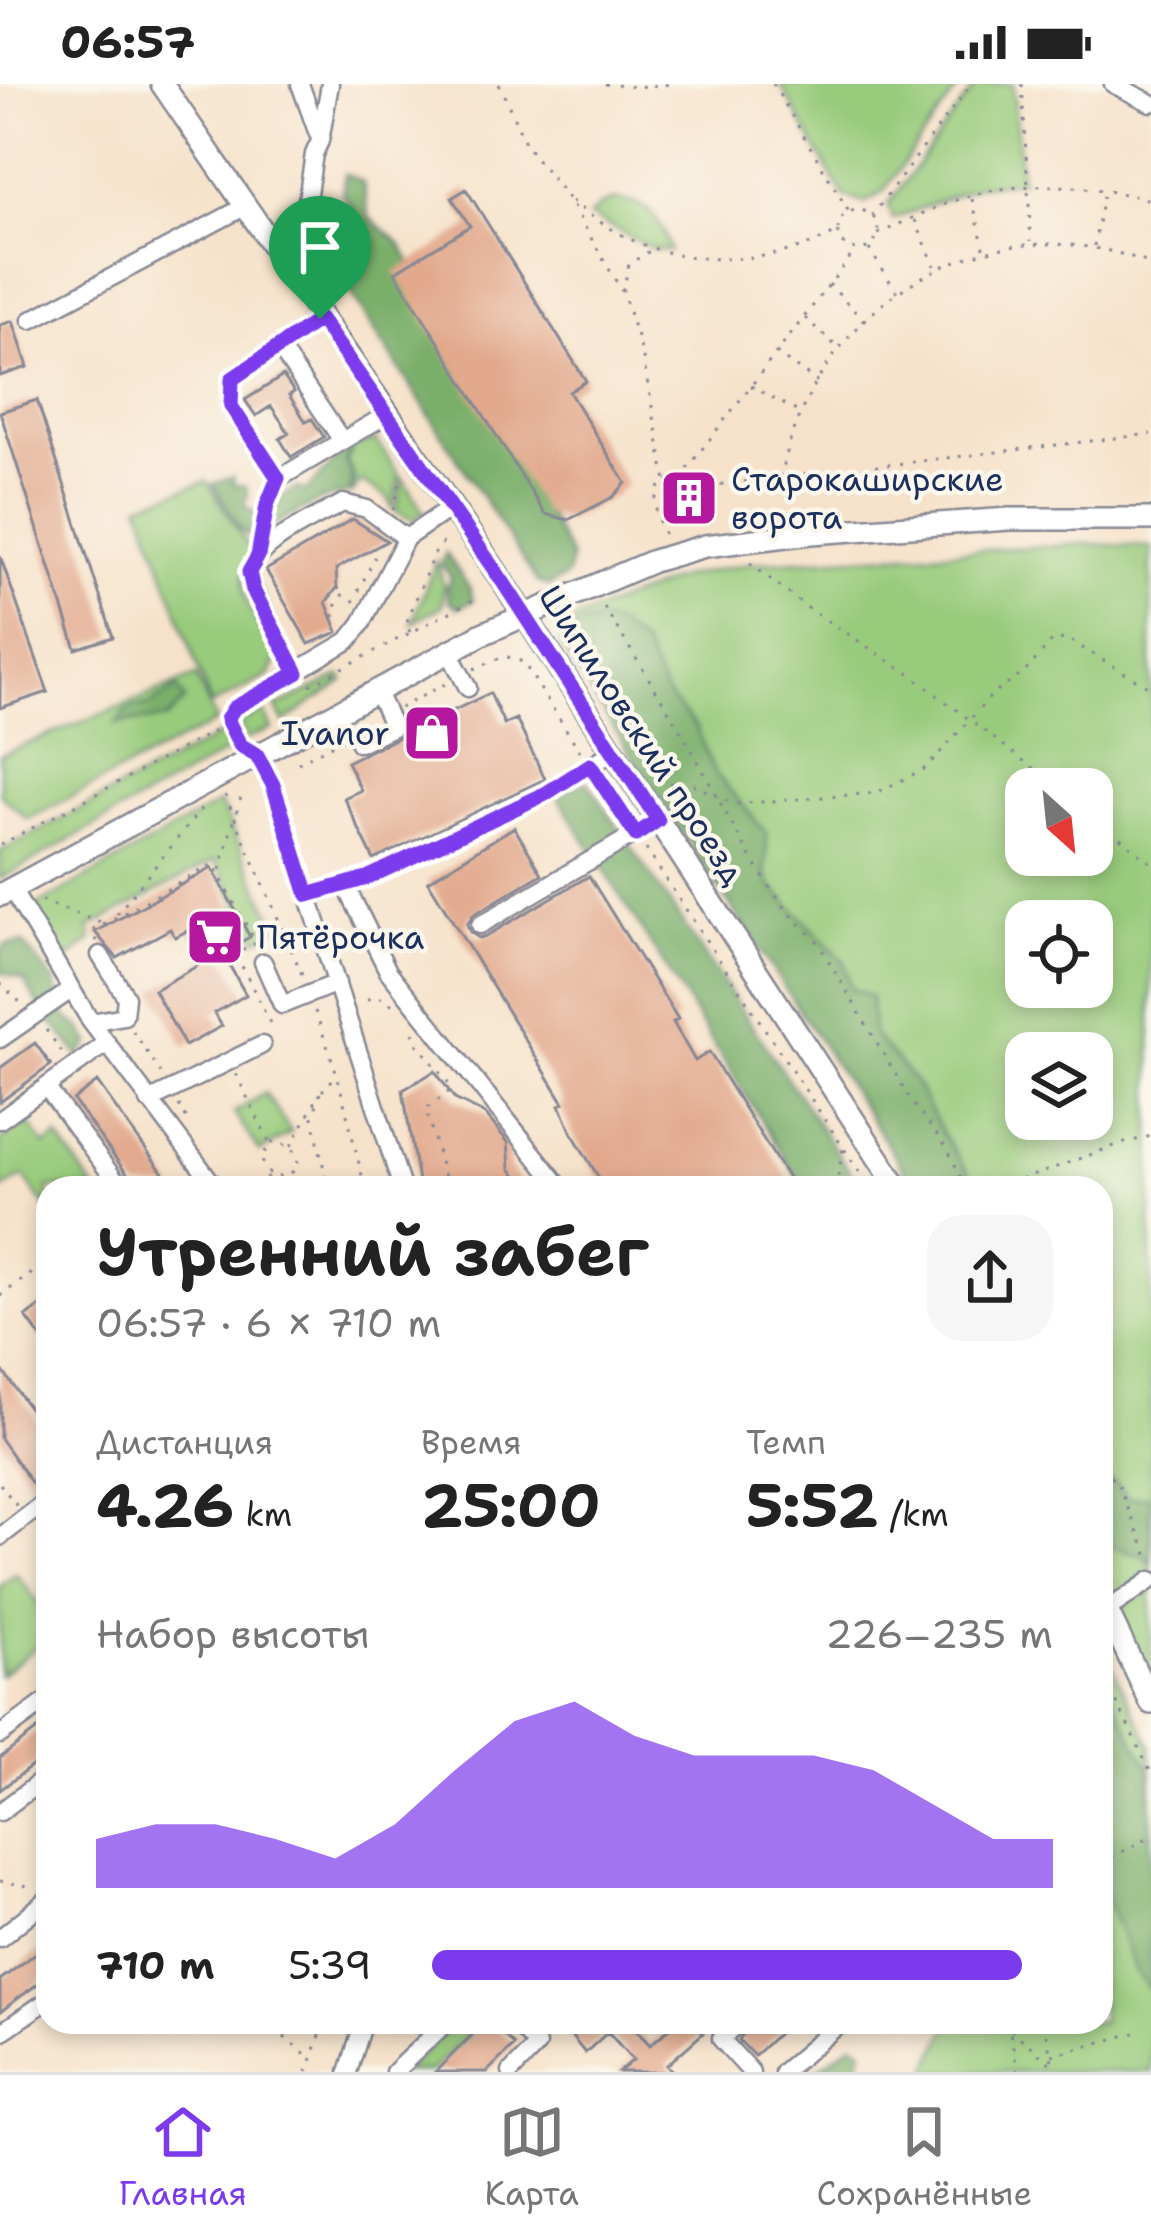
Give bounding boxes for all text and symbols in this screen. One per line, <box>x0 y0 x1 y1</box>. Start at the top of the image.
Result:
text: 06:57 <box>60 12 195 72</box>
pin <box>269 196 371 319</box>
icon: arrive <box>287 214 353 280</box>
place label: Старокаширские ворота <box>731 457 1004 540</box>
building icon: Старокаширские ворота <box>658 467 720 529</box>
street label: Шипиловский проезд <box>528 576 756 894</box>
shop icon: Ivanor <box>401 702 463 764</box>
place label: Ivanor <box>281 711 390 756</box>
north arrow <box>1005 768 1113 876</box>
map controls <box>1005 768 1113 1140</box>
button: locate <box>1005 900 1113 1008</box>
supermarket icon: Пятёрочка <box>184 906 246 968</box>
place label: Пятёрочка <box>257 915 424 960</box>
button: layers <box>1005 1032 1113 1140</box>
text: Утренний забег <box>96 1208 649 1296</box>
button: share <box>927 1215 1053 1341</box>
text: 06:57 · 6 × 710 m <box>96 1297 441 1349</box>
text: Дистанция <box>96 1420 273 1465</box>
text: Время <box>421 1420 522 1465</box>
text: Темп <box>746 1420 826 1465</box>
text: 4.26 <box>96 1465 234 1545</box>
text: 25:00 <box>421 1465 601 1545</box>
text: 5:52 <box>746 1465 878 1545</box>
text: km <box>234 1492 292 1537</box>
text: /km <box>878 1492 949 1537</box>
text: Набор высоты <box>96 1608 370 1660</box>
text: 226–235 m <box>825 1608 1053 1660</box>
text: 710 m <box>96 1939 215 1991</box>
text: 5:39 <box>288 1939 372 1991</box>
tab: Главная <box>119 2099 247 2216</box>
tab: Карта <box>484 2099 579 2216</box>
tab: Сохранённые <box>817 2099 1032 2216</box>

